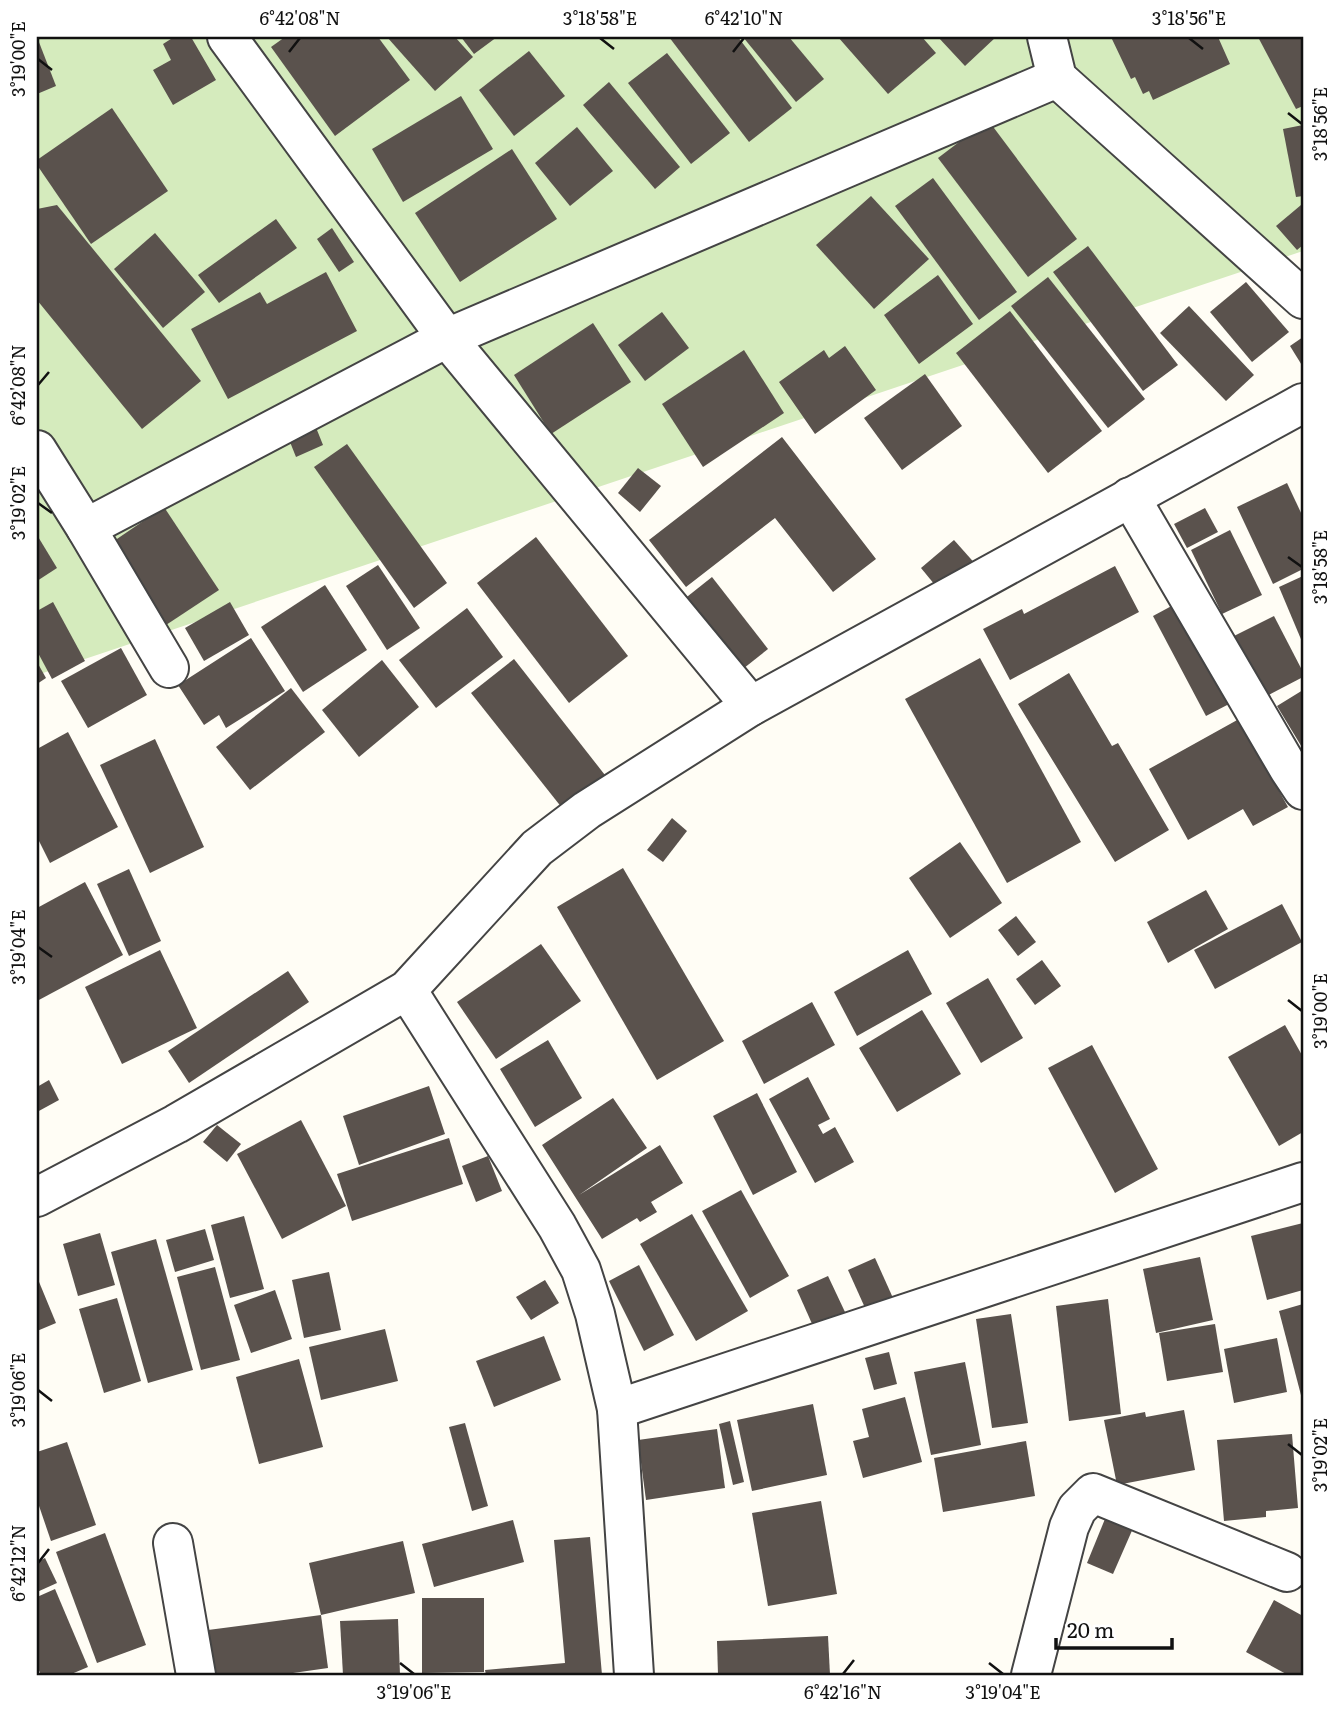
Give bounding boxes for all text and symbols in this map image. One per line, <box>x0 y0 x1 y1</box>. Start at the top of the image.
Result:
text: 6°42'08"N <box>259 4 341 31</box>
text: 3°18'58"E <box>563 4 637 31</box>
text: 6°42'10"N <box>705 4 783 31</box>
text: 3°18'56"E <box>1152 4 1226 31</box>
text: 3°19'00"E <box>4 21 31 97</box>
text: 3°18'56"E <box>1306 87 1333 161</box>
text: 6°42'08"N <box>4 344 31 426</box>
text: 3°19'02"E <box>4 466 31 540</box>
text: 3°18'58"E <box>1306 530 1333 604</box>
text: 3°19'04"E <box>4 909 31 985</box>
text: 3°19'00"E <box>1306 973 1333 1049</box>
text: 3°19'06"E <box>4 1352 31 1428</box>
text: 3°19'02"E <box>1306 1418 1333 1492</box>
text: 6°42'12"N <box>4 1524 31 1602</box>
scale bar <box>1056 1607 1172 1651</box>
text: 20 m <box>1067 1613 1114 1644</box>
text: 3°19'06"E <box>376 1678 452 1705</box>
text: 6°42'16"N <box>804 1678 882 1705</box>
text: 3°19'04"E <box>965 1678 1041 1705</box>

